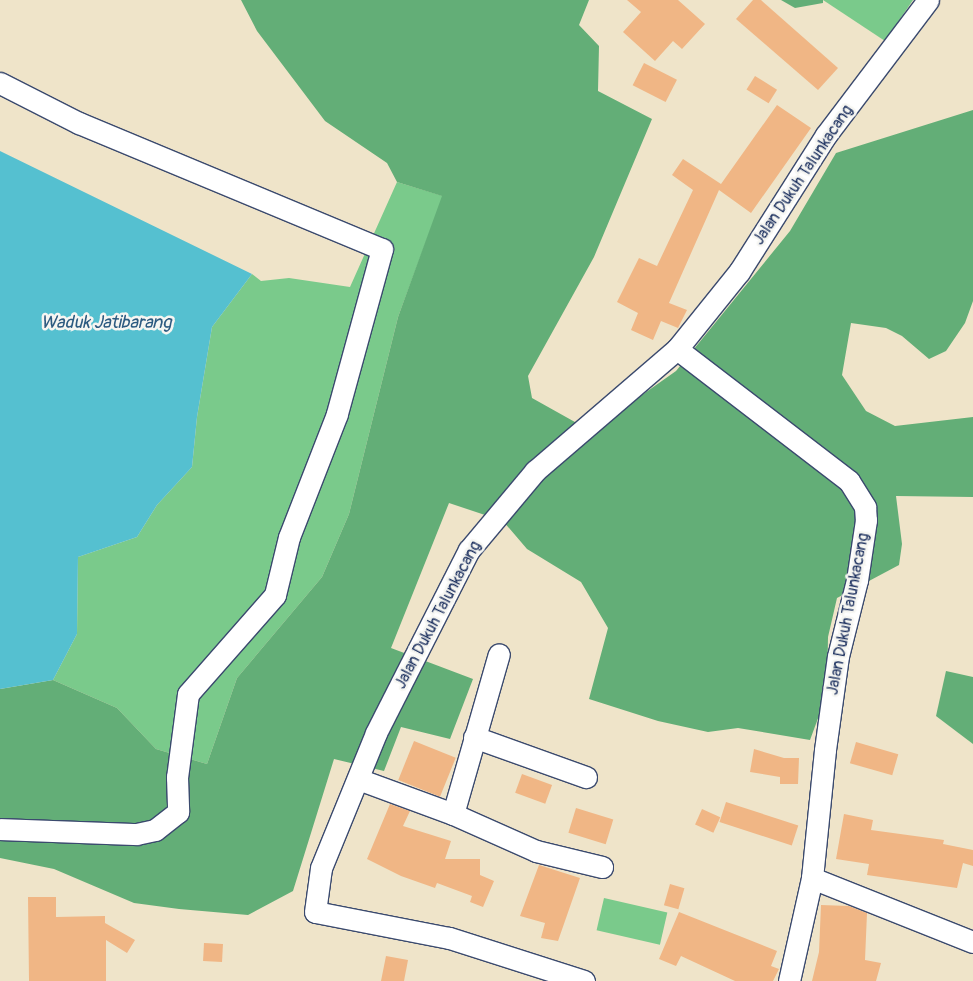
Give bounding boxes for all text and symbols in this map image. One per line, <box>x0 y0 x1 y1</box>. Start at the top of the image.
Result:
street label: Jalan Dukuh Talunkacang <box>749 101 857 249</box>
water label: Waduk Jatibarang <box>41 312 171 334</box>
street label: Jalan Dukuh Talunkacang <box>823 531 873 697</box>
street label: Jalan Dukuh Talunkacang <box>391 538 485 692</box>

